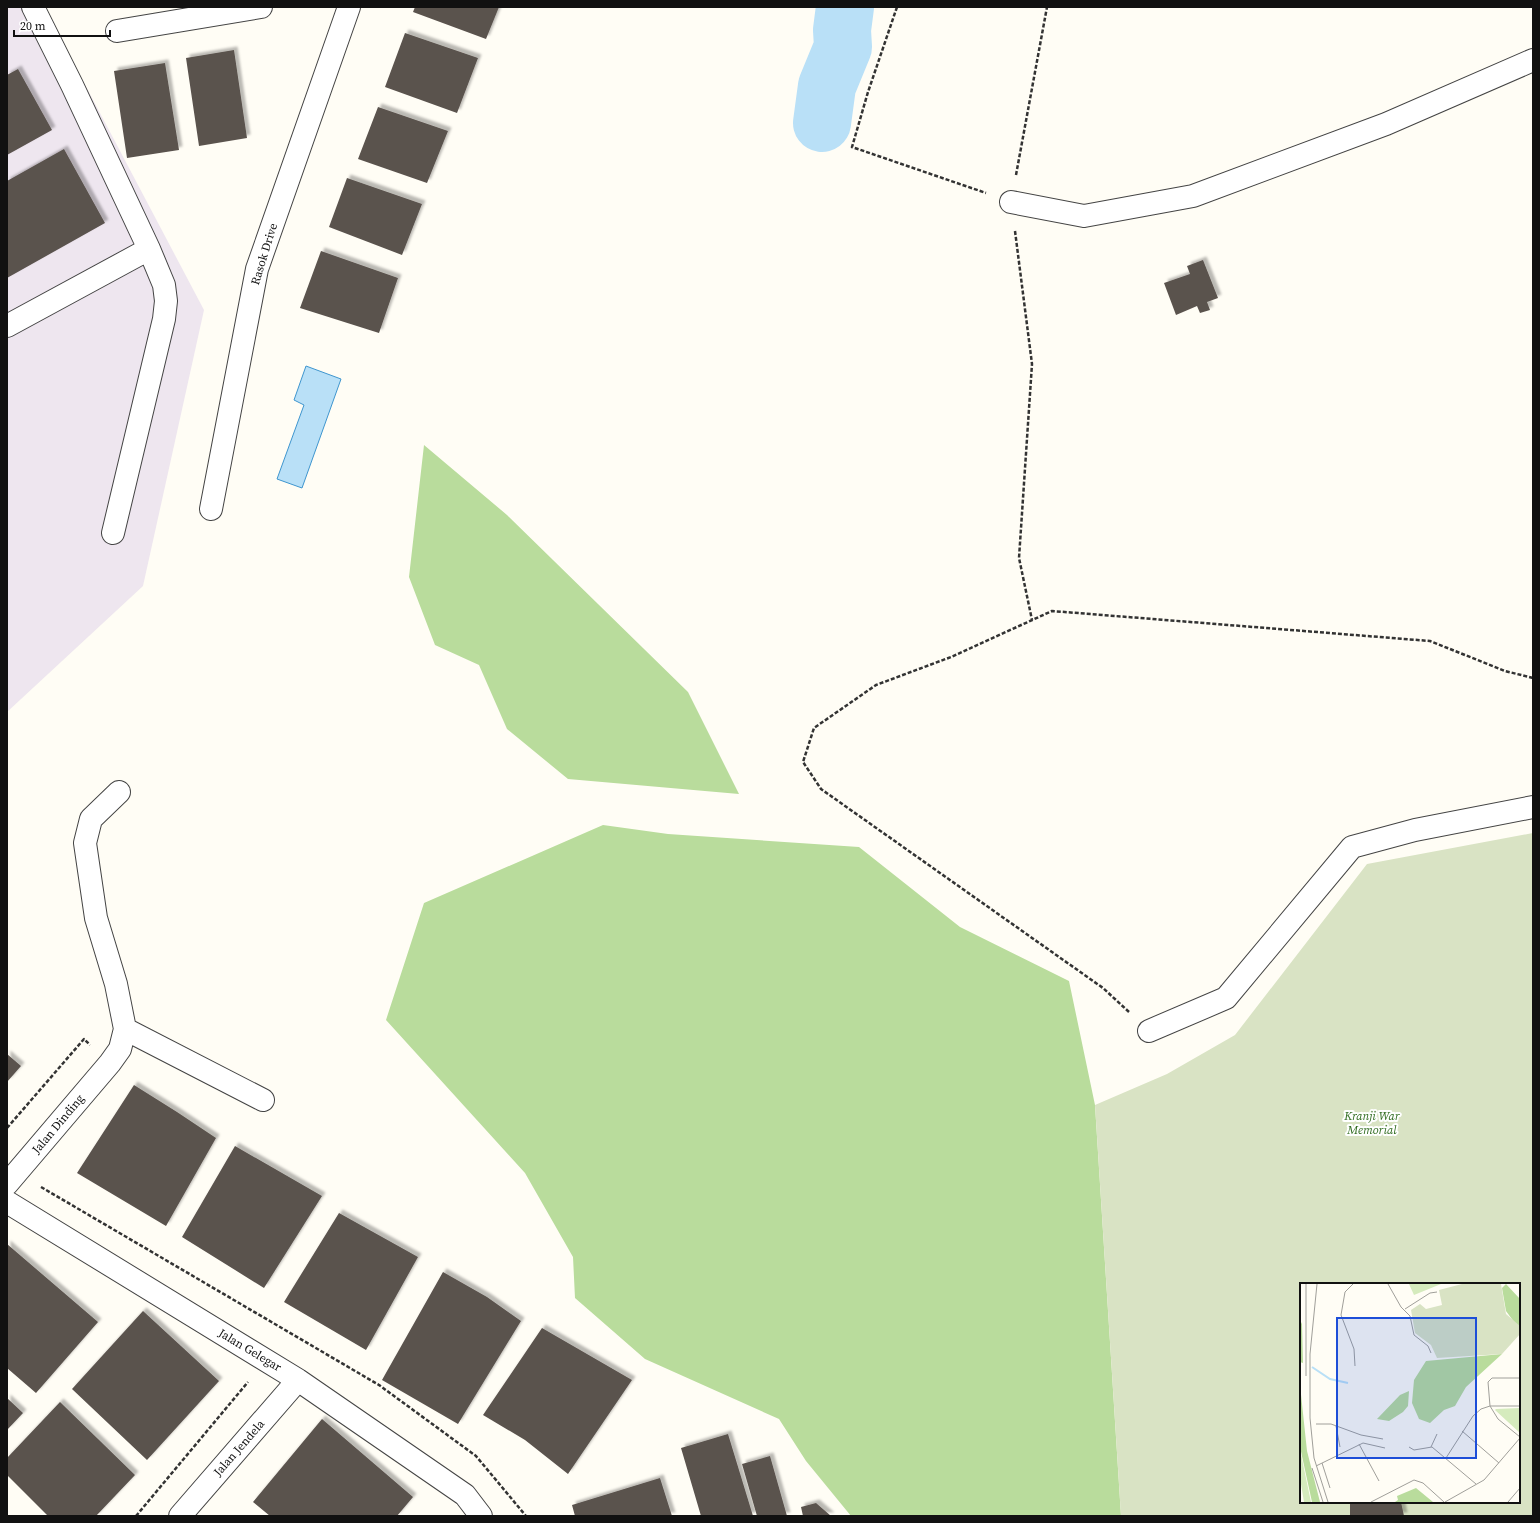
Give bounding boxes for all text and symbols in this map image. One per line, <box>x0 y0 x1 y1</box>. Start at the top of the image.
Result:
scale bar <box>14 12 110 38</box>
text: 20 m <box>20 18 46 34</box>
street label: Rasok Drive <box>247 221 281 287</box>
street label: Jalan Dinding <box>28 1091 88 1158</box>
park label: Kranji War Memorial <box>1343 1108 1401 1138</box>
inset map <box>1300 1283 1520 1503</box>
street label: Jalan Gelegar <box>215 1324 284 1375</box>
street label: Jalan Jendela <box>209 1416 269 1480</box>

